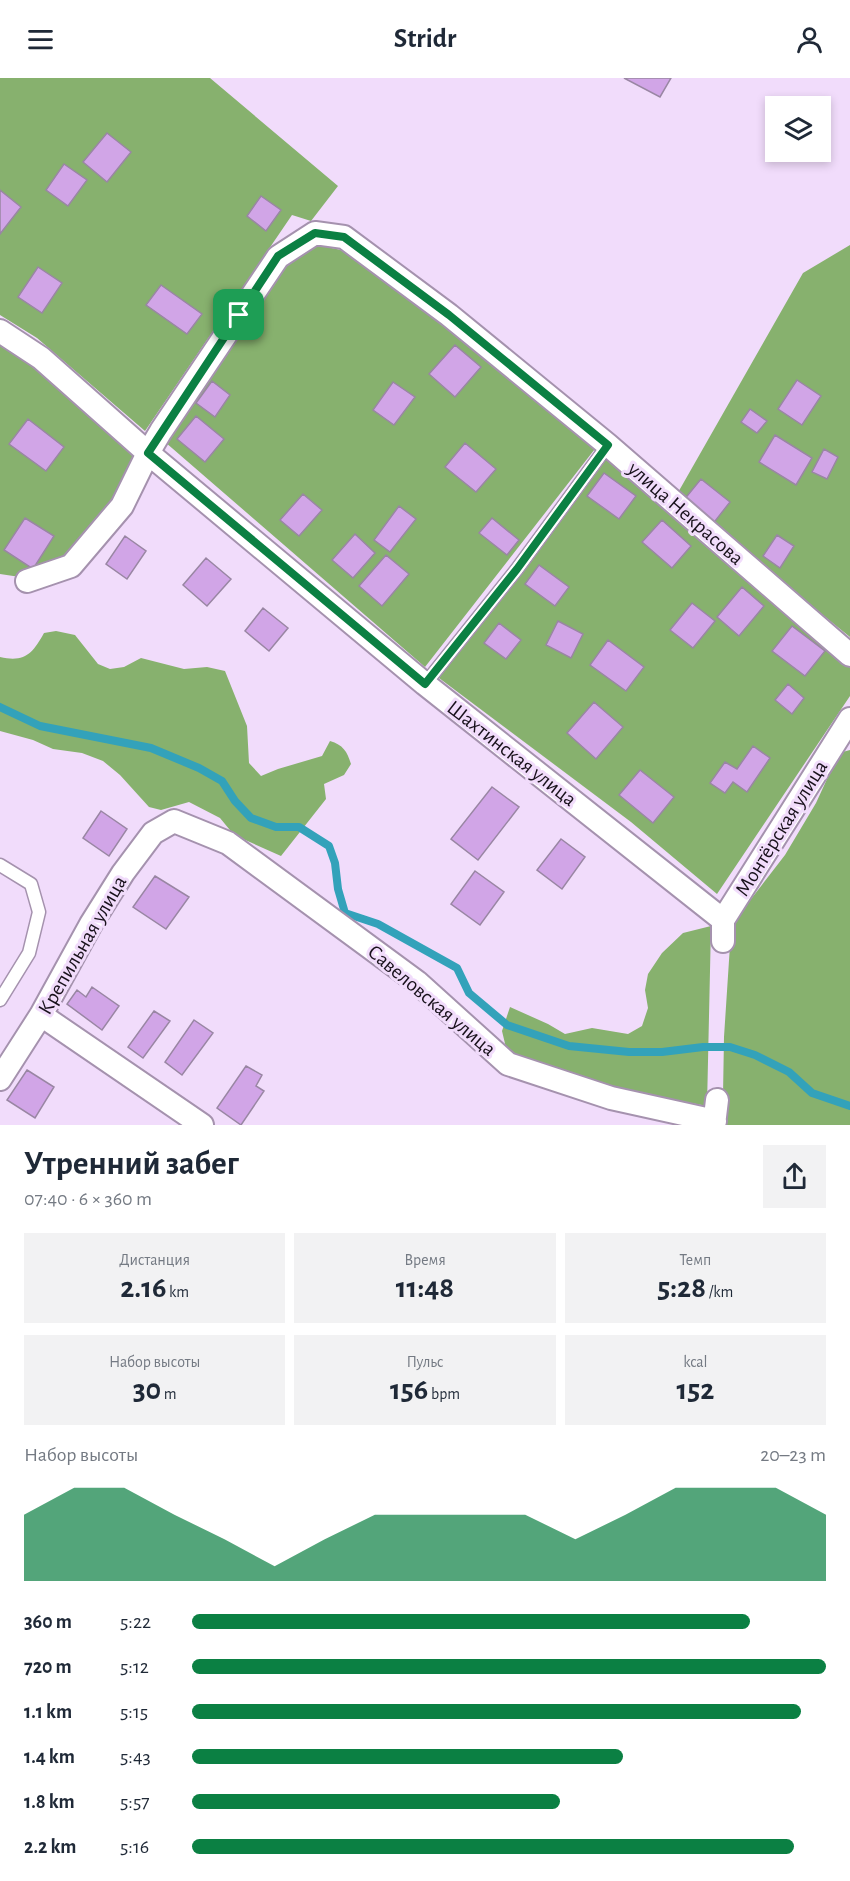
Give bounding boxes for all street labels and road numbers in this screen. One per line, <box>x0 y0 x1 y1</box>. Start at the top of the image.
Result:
street label: улица Некрасова <box>623 457 748 569</box>
street label: Шахтинская улица <box>443 697 581 811</box>
street label: Монтёрская улица <box>731 756 832 900</box>
street label: Крепильная улица <box>34 872 131 1018</box>
street label: Савеловская улица <box>364 941 500 1060</box>

